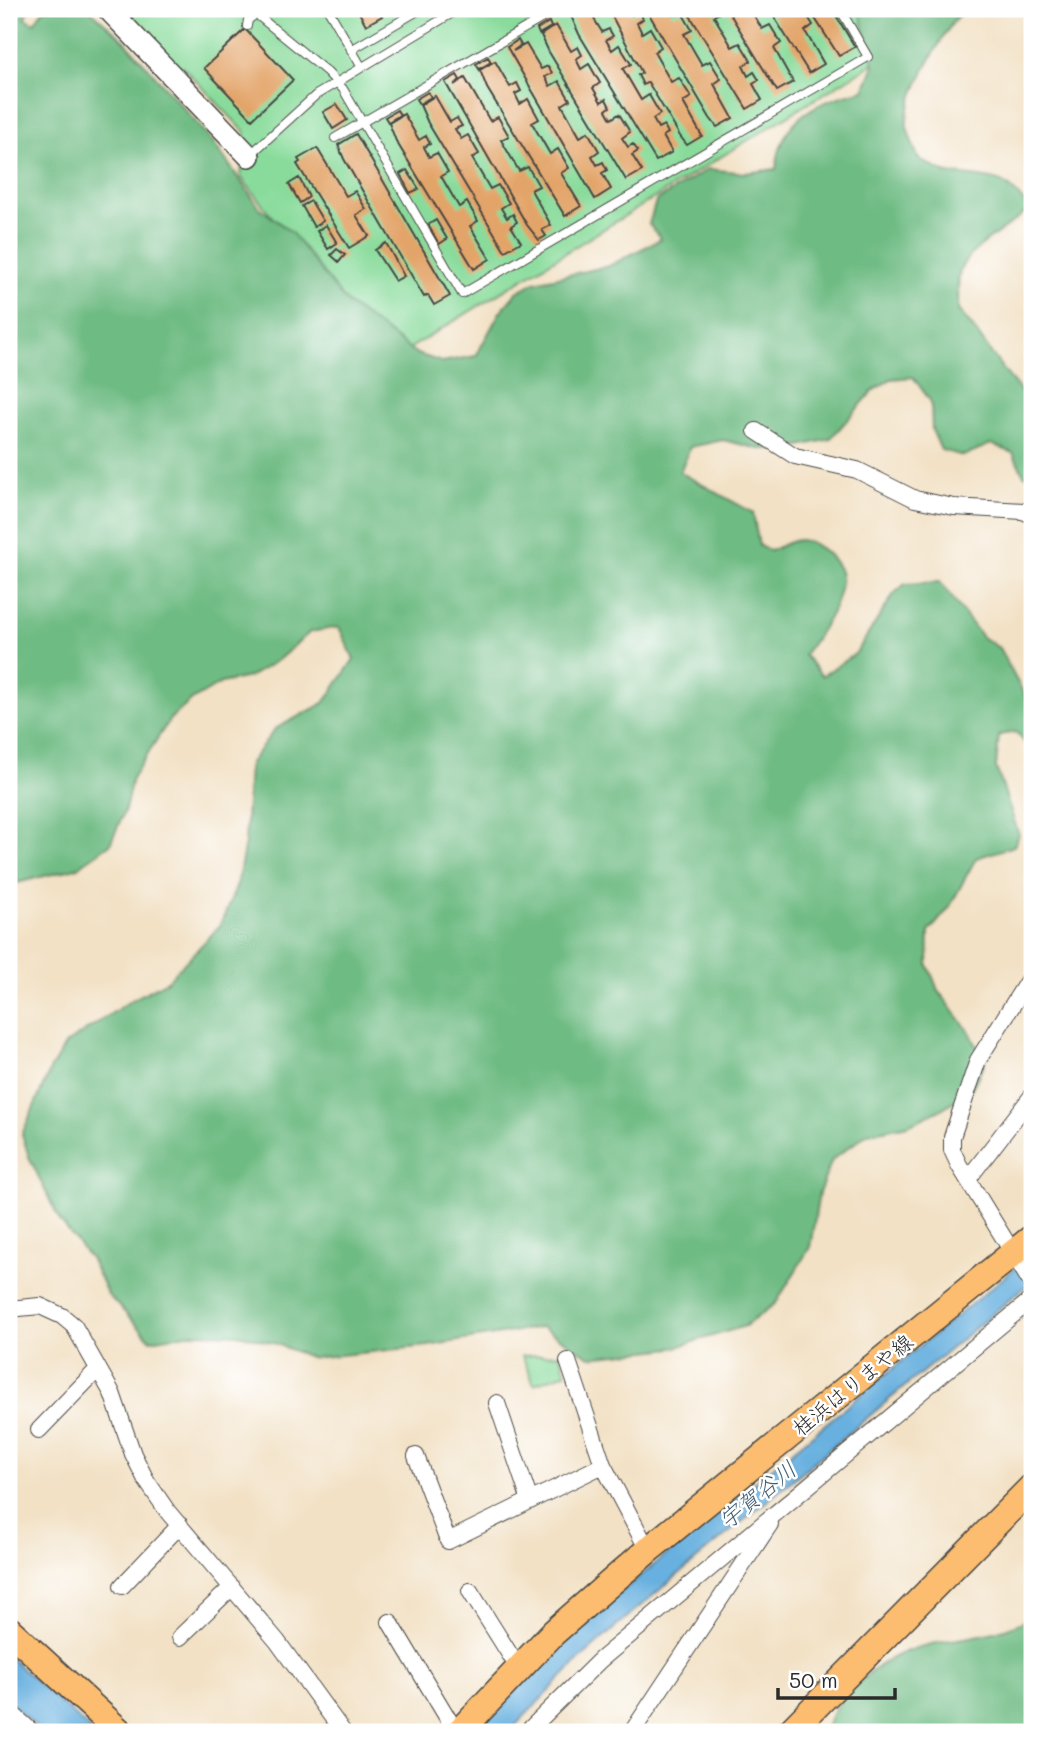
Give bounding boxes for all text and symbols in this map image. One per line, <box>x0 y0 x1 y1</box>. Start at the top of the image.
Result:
street label: 桂浜はりまや線 <box>786 1327 918 1441</box>
water label: 宇賀谷川 <box>712 1453 802 1535</box>
scale bar <box>778 1657 896 1701</box>
text: 50 m <box>789 1666 838 1693</box>

